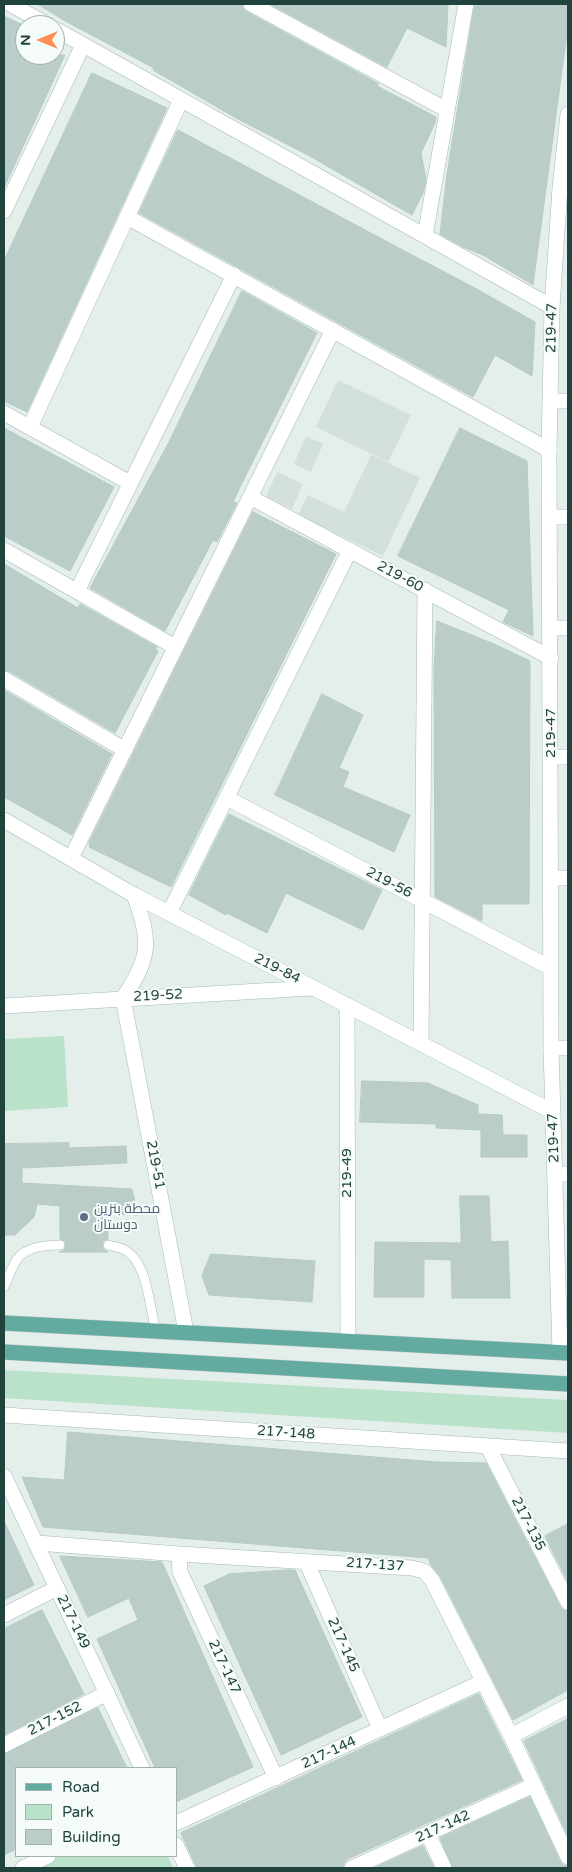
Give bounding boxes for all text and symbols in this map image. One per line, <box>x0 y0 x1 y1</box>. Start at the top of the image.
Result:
north arrow <box>15 15 65 65</box>
text: N <box>17 34 34 46</box>
street label: 219-47 <box>543 303 561 353</box>
street label: 219-60 <box>374 558 426 596</box>
street label: 219-47 <box>543 708 559 758</box>
street label: 219-56 <box>363 864 415 902</box>
street label: 219-84 <box>251 950 303 988</box>
street label: 219-52 <box>133 986 183 1006</box>
street label: 219-47 <box>545 1113 563 1163</box>
street label: 219-51 <box>142 1139 168 1191</box>
street label: 219-49 <box>339 1148 355 1198</box>
place label: محطة بنزين دوستان <box>94 1201 160 1234</box>
marker: محطة بنزين دوستان <box>78 1211 90 1223</box>
street label: 217-148 <box>256 1423 316 1443</box>
street label: 217-135 <box>507 1494 549 1554</box>
street label: 217-137 <box>345 1555 405 1575</box>
street label: 217-149 <box>53 1592 93 1652</box>
street label: 217-145 <box>323 1615 363 1675</box>
street label: 217-147 <box>204 1637 244 1697</box>
street label: 217-152 <box>25 1698 85 1740</box>
street label: 217-144 <box>299 1733 359 1773</box>
legend <box>15 1767 178 1857</box>
text: Road <box>62 1778 100 1796</box>
text: Park <box>62 1803 94 1821</box>
street label: 217-142 <box>413 1807 473 1847</box>
text: Building <box>62 1828 121 1846</box>

